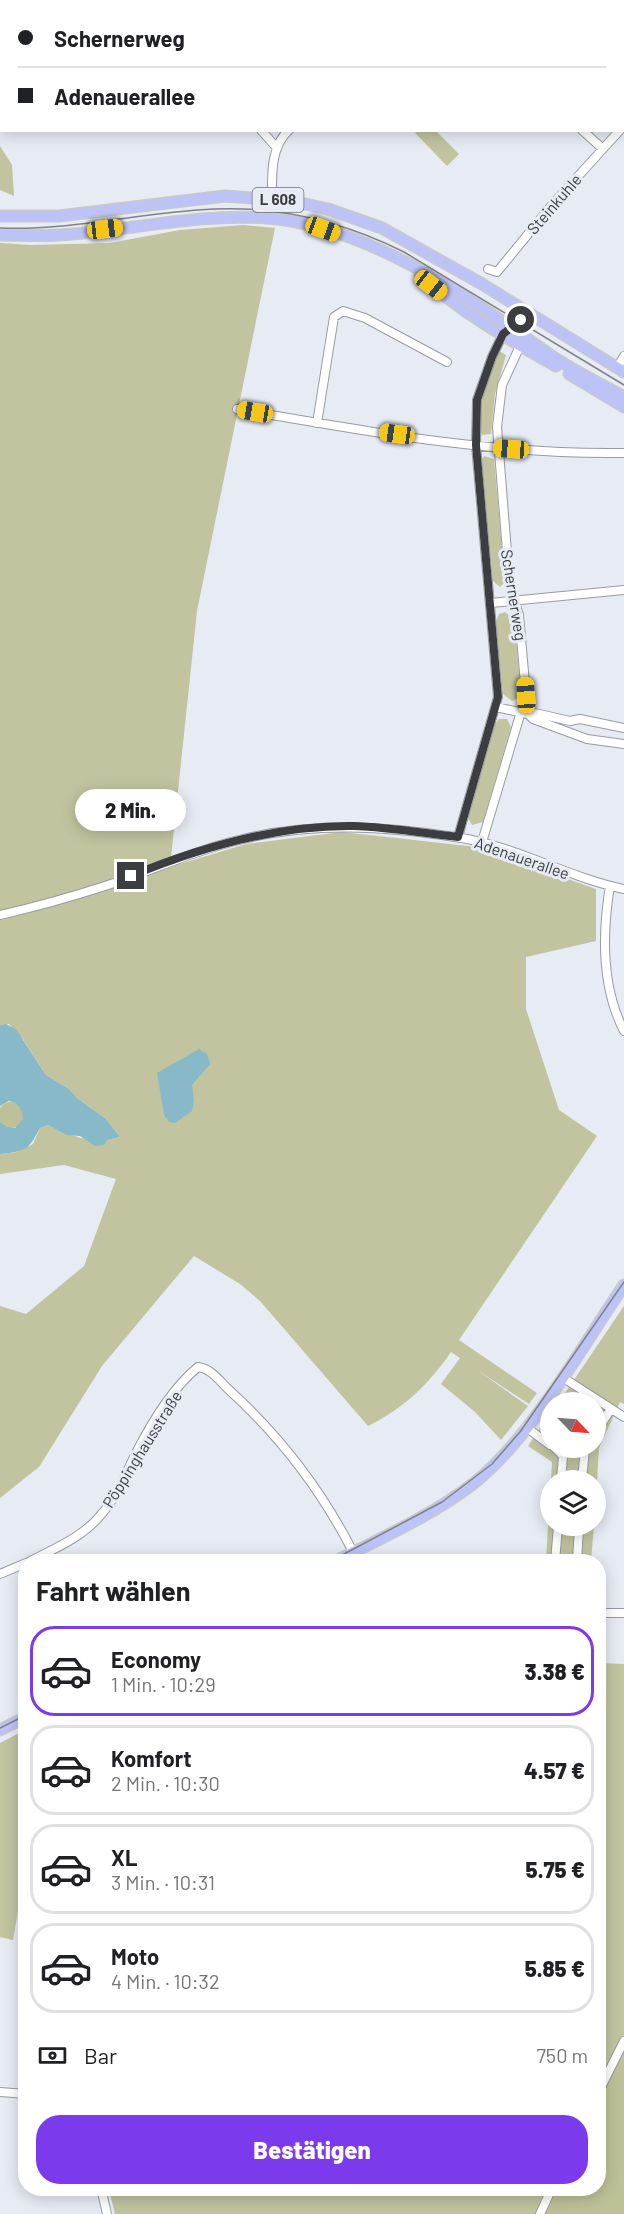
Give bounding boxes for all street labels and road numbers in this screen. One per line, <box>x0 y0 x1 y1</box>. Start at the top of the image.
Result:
street label: Steinkuhle <box>522 170 585 238</box>
road number: L 608 <box>252 188 304 212</box>
street label: Schernerweg <box>498 548 531 642</box>
street label: Adenauerallee <box>472 832 572 883</box>
street label: Pöppinghausstraße <box>98 1387 185 1511</box>

